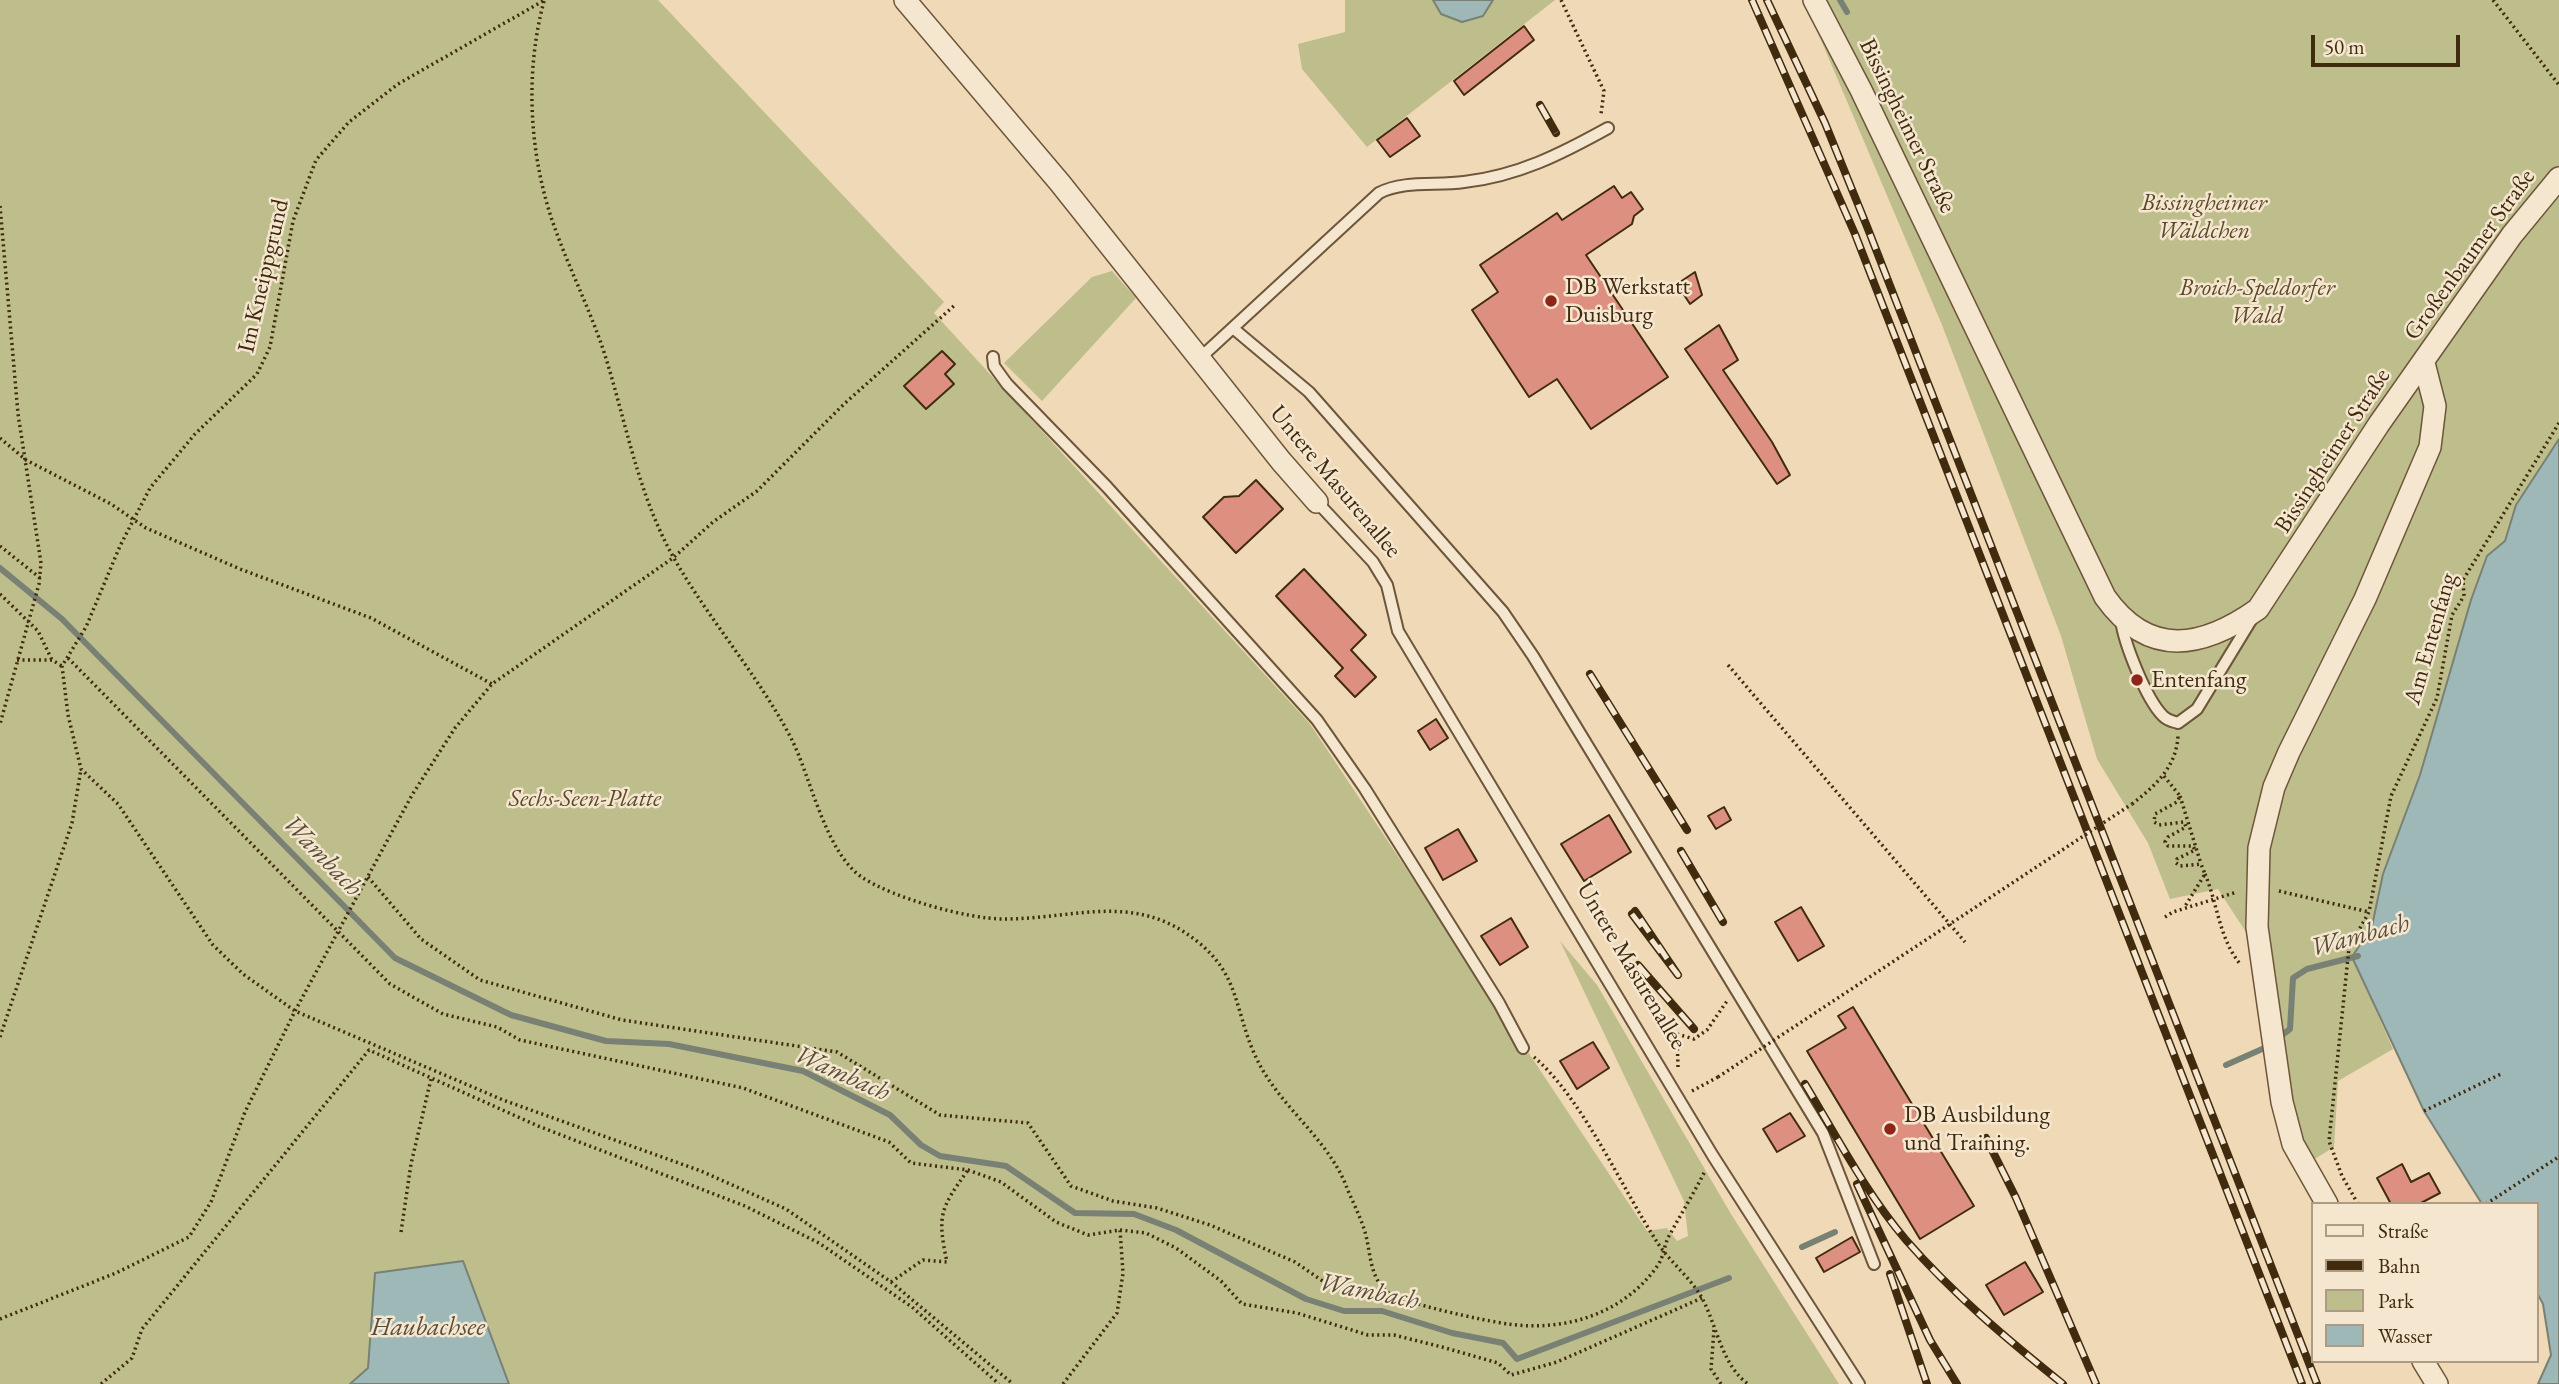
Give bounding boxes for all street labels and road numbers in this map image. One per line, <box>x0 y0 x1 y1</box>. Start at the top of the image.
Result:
street label: Bissingheimer Straße <box>1852 34 1962 218</box>
street label: Großenbaumer Straße <box>2398 164 2542 346</box>
street label: Im Kneippgrund <box>232 196 296 356</box>
street label: Bissingheimer Straße <box>2269 363 2397 539</box>
street label: Untere Masurenallee <box>1263 400 1407 564</box>
street label: Am Entenfang <box>2398 570 2464 708</box>
street label: Untere Masurenallee <box>1570 877 1692 1055</box>

